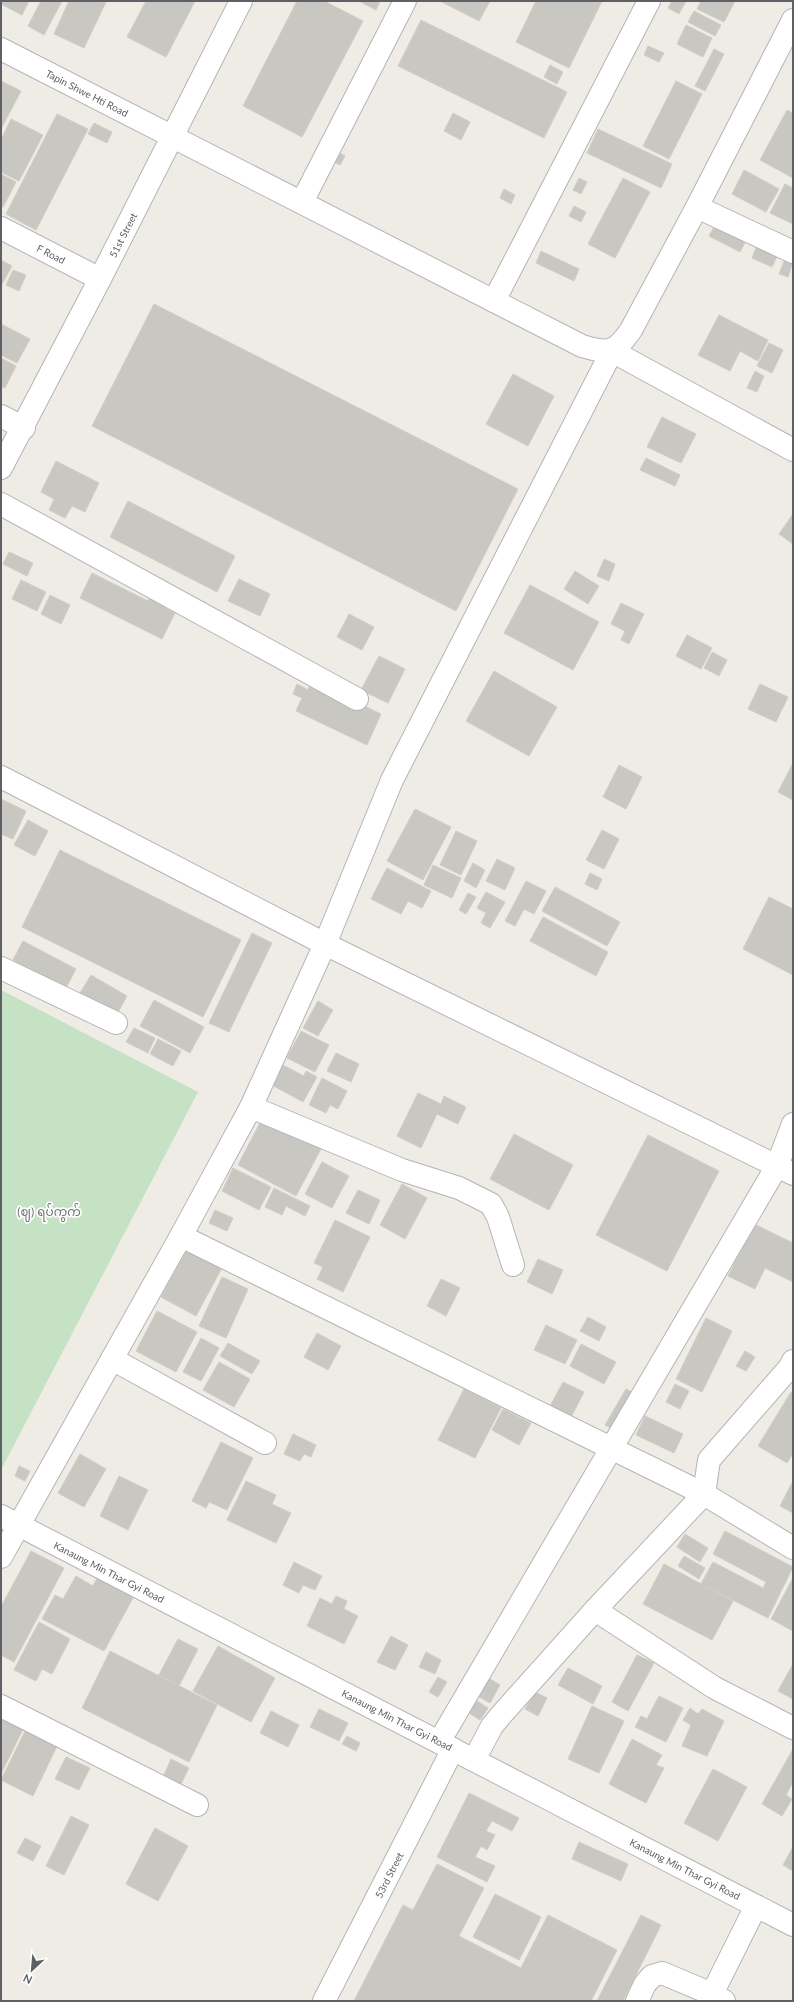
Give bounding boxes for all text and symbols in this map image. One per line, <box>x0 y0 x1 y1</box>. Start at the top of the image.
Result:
street label: Tapin Shwe Hti Road <box>44 67 130 119</box>
street label: 51st Street <box>107 210 140 259</box>
street label: F Road <box>35 242 67 266</box>
district label: (ဈ) ရပ်ကွက် <box>17 1203 81 1222</box>
street label: Kanaung Min Thar Gyi Road <box>52 1539 166 1605</box>
street label: Kanaung Min Thar Gyi Road <box>340 1687 454 1753</box>
street label: Kanaung Min Thar Gyi Road <box>628 1836 742 1902</box>
street label: 53rd Street <box>372 1850 406 1900</box>
north arrow <box>12 1950 52 1990</box>
text: N <box>21 1972 34 1987</box>

